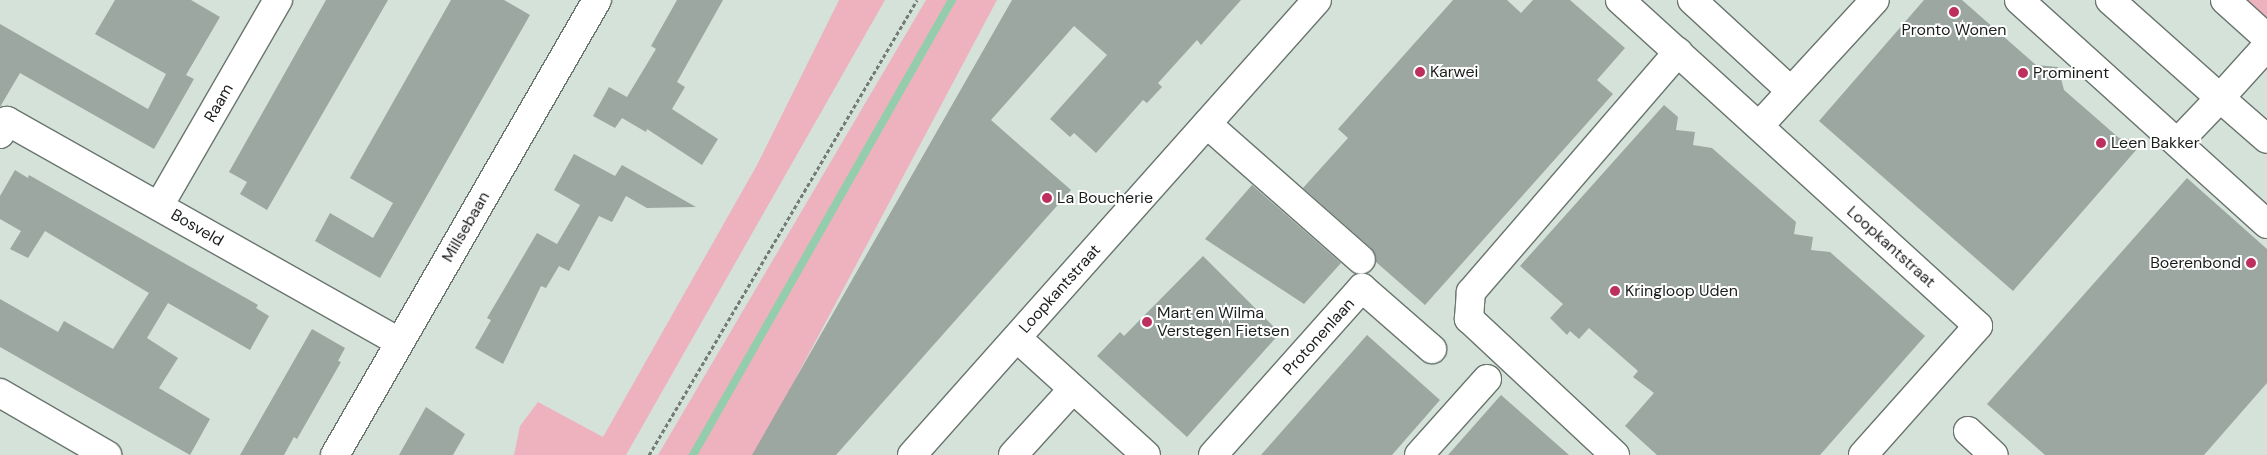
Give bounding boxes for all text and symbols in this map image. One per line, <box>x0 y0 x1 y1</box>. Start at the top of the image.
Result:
marker: Pronto Wonen <box>1948 6 1960 18</box>
place label: Pronto Wonen <box>1902 20 2006 40</box>
place label: Karwei <box>1430 62 1478 82</box>
place label: Prominent <box>2033 63 2109 83</box>
marker: Karwei <box>1414 66 1426 78</box>
marker: Prominent <box>2017 67 2029 79</box>
street label: Raam <box>200 80 238 126</box>
place label: Leen Bakker <box>2111 133 2200 153</box>
marker: Leen Bakker <box>2095 137 2107 149</box>
street label: Millsebaan <box>438 188 494 266</box>
place label: La Boucherie <box>1057 188 1153 208</box>
marker: La Boucherie <box>1041 192 1053 204</box>
street label: Loopkantstraat <box>1843 202 1939 292</box>
street label: Bosveld <box>167 205 227 251</box>
street label: Loopkantstraat <box>1015 241 1105 337</box>
place label: Boerenbond <box>2150 253 2241 273</box>
marker: Boerenbond <box>2245 257 2257 269</box>
place label: Kringloop Uden <box>1625 281 1738 301</box>
marker: Kringloop Uden <box>1609 285 1621 297</box>
street label: Protonenlaan <box>1279 294 1359 380</box>
place label: Mart en Wilma Verstegen Fietsen <box>1157 303 1289 341</box>
marker: Mart en Wilma Verstegen Fietsen <box>1141 316 1153 328</box>

